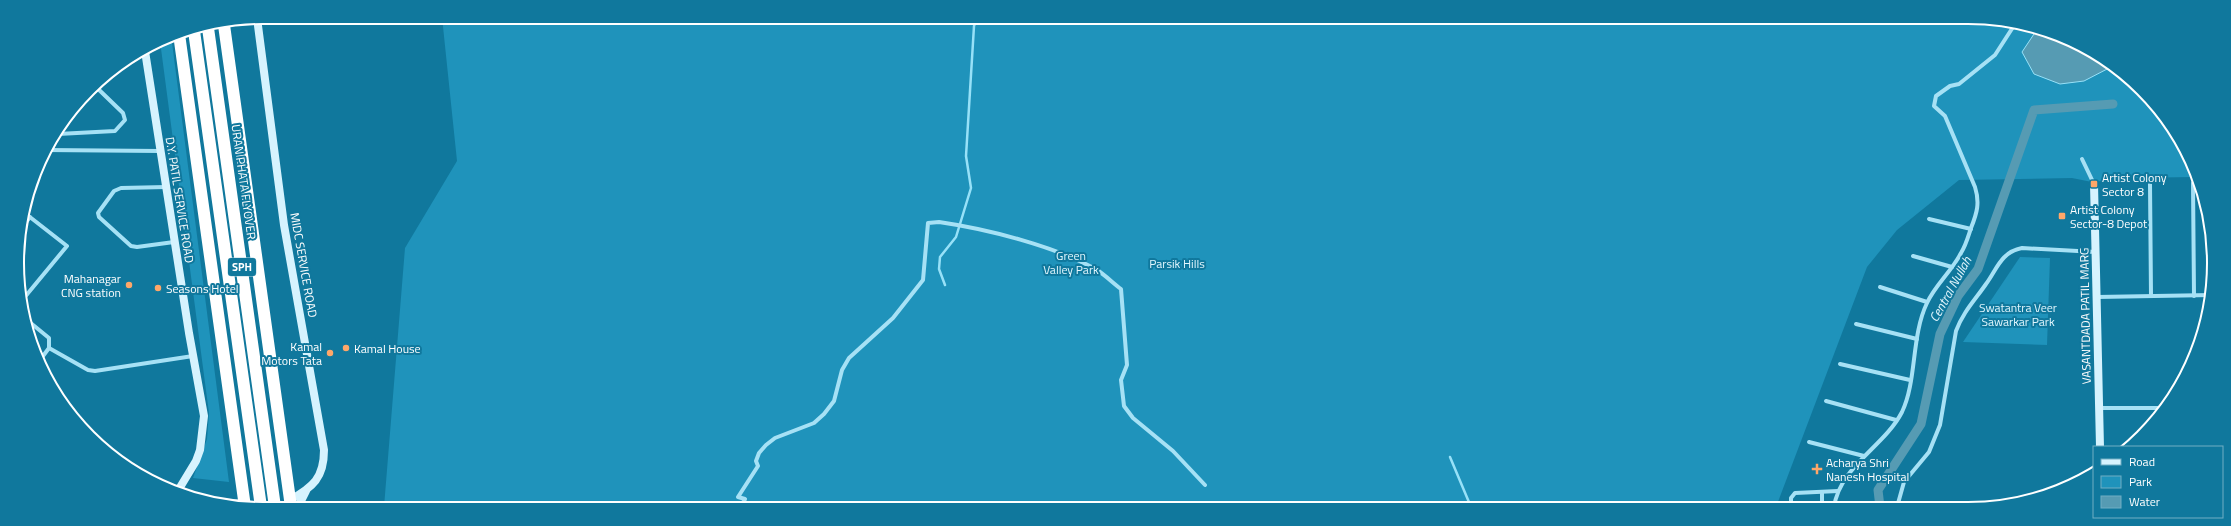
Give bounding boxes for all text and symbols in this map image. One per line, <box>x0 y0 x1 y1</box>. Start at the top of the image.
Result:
street label: URAN PHATA FLYOVER <box>227 123 261 241</box>
street label: D.Y. PATIL SERVICE ROAD <box>161 136 199 265</box>
place label: Artist Colony Sector 8 <box>2102 168 2167 201</box>
marker: Artist Colony Sector 8 <box>2089 179 2099 189</box>
place label: Artist Colony Sector-8 Depot <box>2070 200 2148 233</box>
street label: MIDC SERVICE ROAD <box>285 211 323 319</box>
marker: Artist Colony Sector-8 Depot <box>2057 211 2067 221</box>
park label: Green Valley Park <box>1043 246 1099 279</box>
street label: VASANTDADA PATIL MARG <box>2074 247 2096 385</box>
water label: Central Nullah <box>1924 252 1977 325</box>
park label: Parsik Hills <box>1149 254 1205 273</box>
road number: SPH <box>228 258 256 276</box>
place label: Mahanagar CNG station <box>61 269 121 302</box>
place label: Seasons Hotel <box>166 279 239 298</box>
marker: Mahanagar CNG station <box>124 280 134 290</box>
marker: Seasons Hotel <box>153 283 163 293</box>
park label: Swatantra Veer Sawarkar Park <box>1979 298 2057 331</box>
place label: Kamal Motors Tata <box>261 337 322 370</box>
place label: Kamal House <box>354 339 421 358</box>
marker: Kamal House <box>341 343 351 353</box>
marker: Kamal Motors Tata <box>325 348 335 358</box>
legend <box>2093 446 2223 518</box>
text: Road <box>2129 452 2155 471</box>
place label: Acharya Shri Nanesh Hospital <box>1826 453 1909 486</box>
marker: Acharya Shri Nanesh Hospital <box>1811 463 1823 475</box>
text: Park <box>2129 472 2152 491</box>
text: Water <box>2129 492 2160 511</box>

